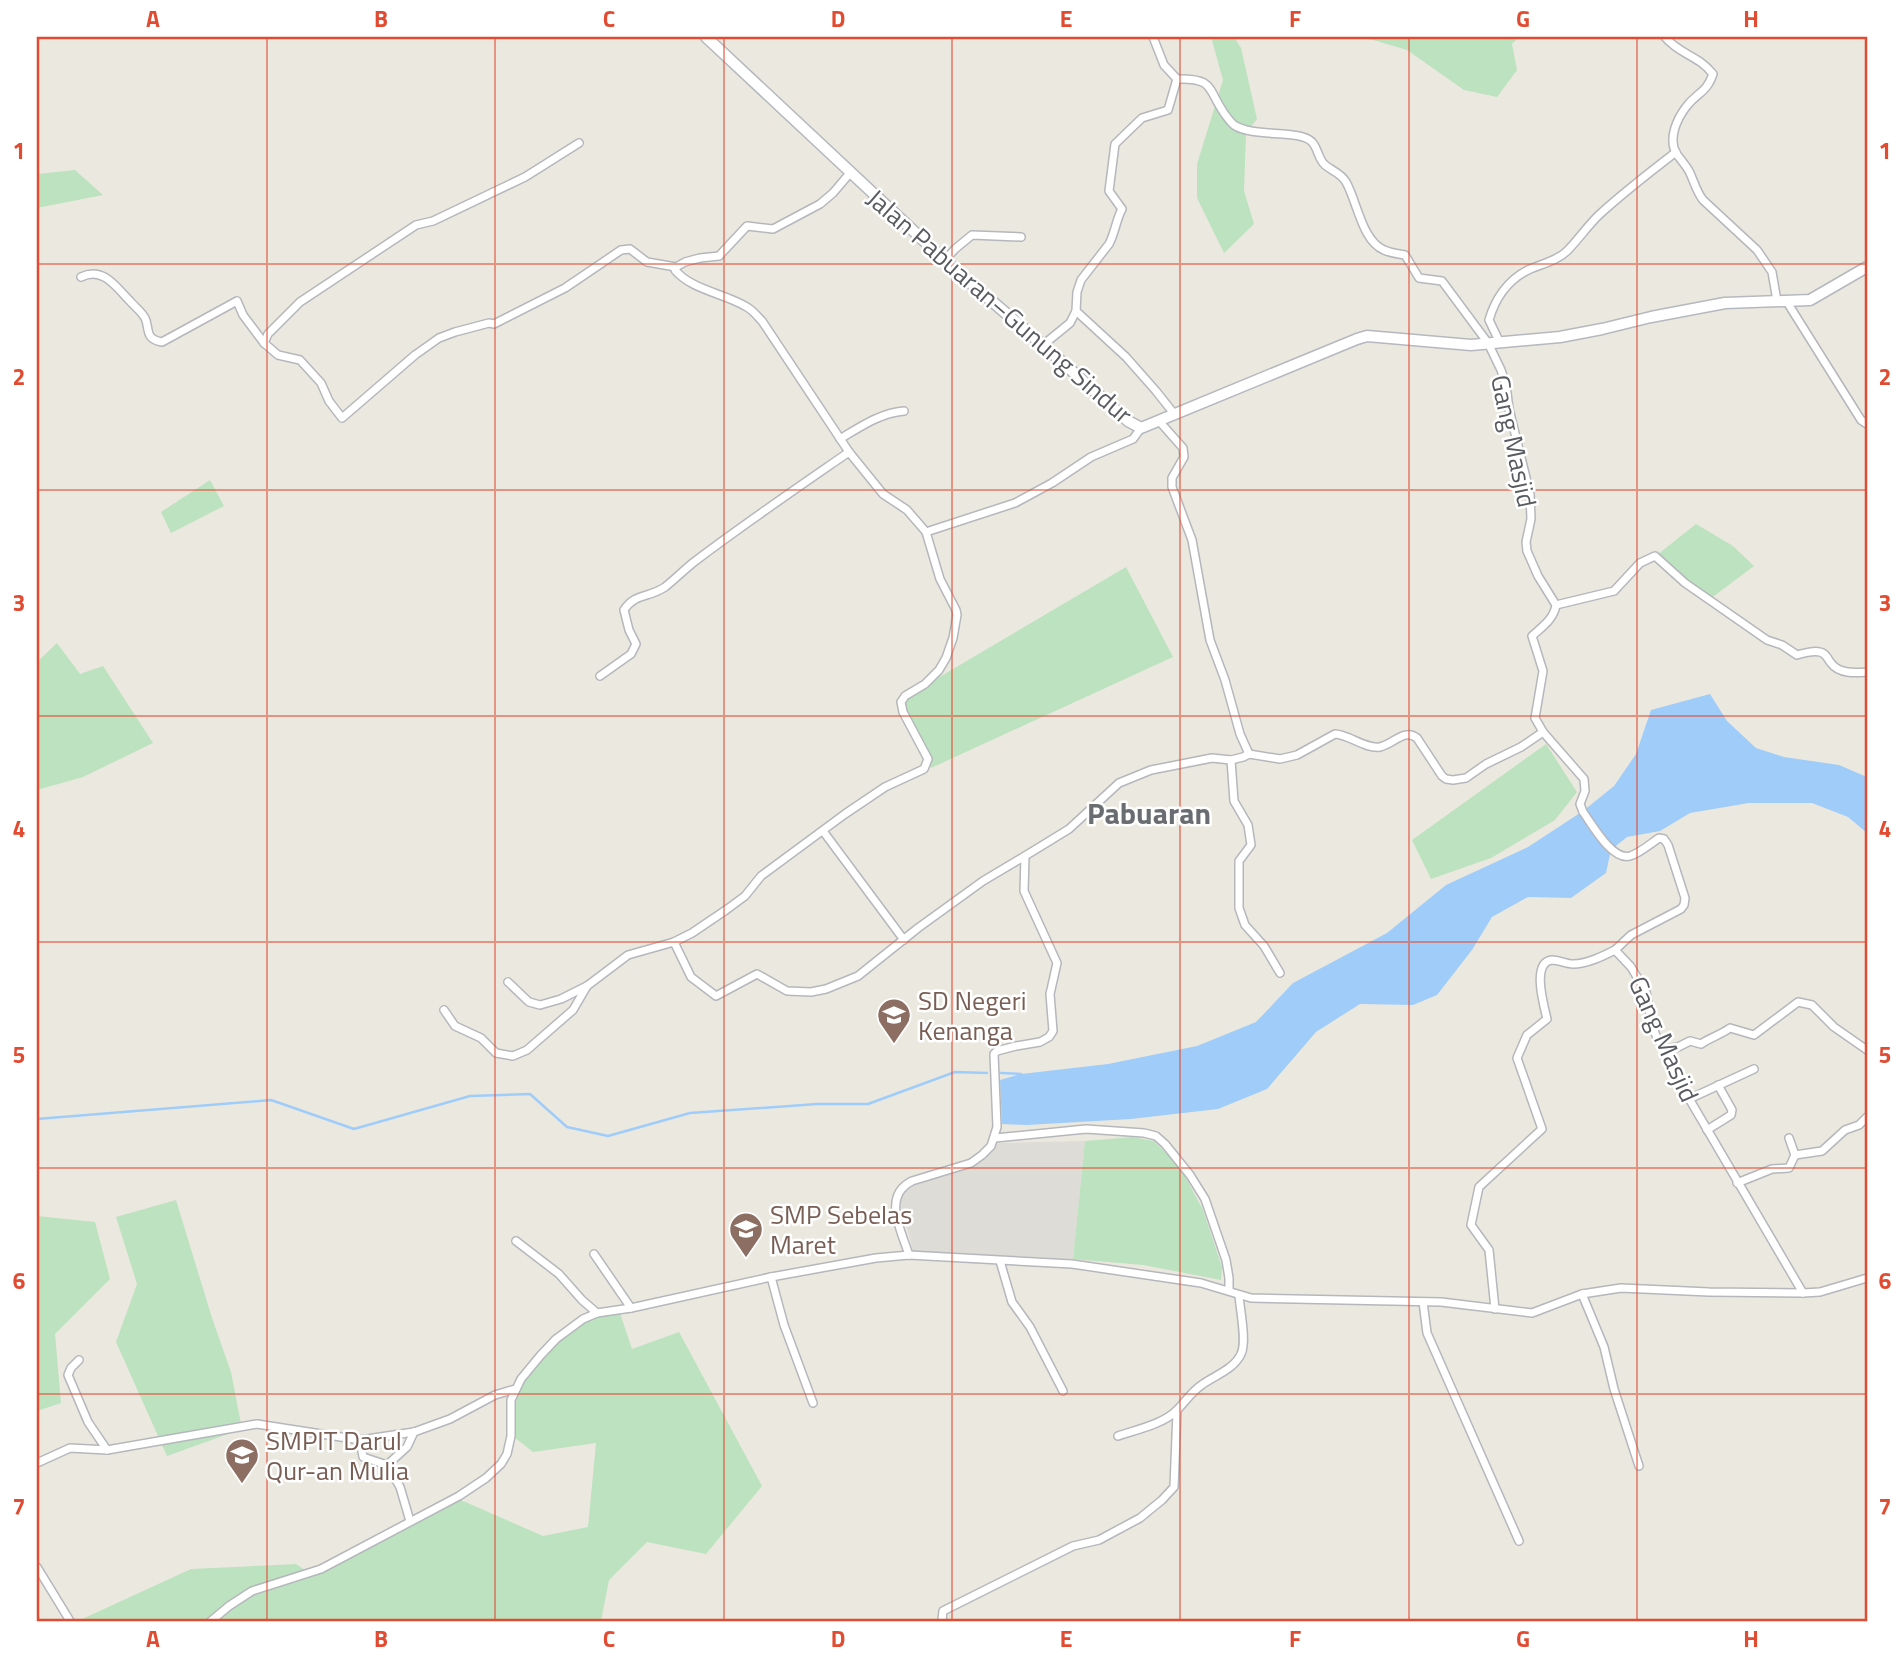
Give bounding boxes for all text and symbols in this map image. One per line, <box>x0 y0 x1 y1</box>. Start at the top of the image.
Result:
text: A <box>146 1 160 36</box>
text: B <box>374 1 388 36</box>
text: C <box>603 1 615 36</box>
text: D <box>831 1 845 36</box>
text: E <box>1060 1 1072 36</box>
text: F <box>1289 1 1301 36</box>
text: G <box>1516 1 1530 36</box>
text: H <box>1743 1 1759 36</box>
text: 1 <box>13 133 25 168</box>
text: 1 <box>1879 133 1891 168</box>
street label: Jalan Pabuaran–Gunung Sindur <box>858 179 1142 433</box>
text: 2 <box>13 359 25 394</box>
text: 2 <box>1879 359 1891 394</box>
street label: Gang Masjid <box>1481 371 1547 511</box>
text: 3 <box>13 585 25 620</box>
text: 3 <box>1879 585 1891 620</box>
district label: Pabuaran <box>1087 790 1211 836</box>
text: 4 <box>13 811 25 846</box>
text: 4 <box>1879 811 1891 846</box>
street label: Gang Masjid <box>1619 970 1709 1108</box>
place label: SD Negeri Kenanga <box>918 981 1026 1050</box>
school or university icon: SD Negeri Kenanga <box>875 996 913 1045</box>
text: 5 <box>13 1037 25 1072</box>
text: 5 <box>1879 1037 1891 1072</box>
place label: SMP Sebelas Maret <box>770 1195 912 1264</box>
school or university icon: SMP Sebelas Maret <box>727 1210 765 1259</box>
text: 6 <box>13 1263 26 1298</box>
text: 6 <box>1879 1263 1892 1298</box>
place label: SMPIT Darul Qur-an Mulia <box>266 1421 409 1490</box>
school or university icon: SMPIT Darul Qur-an Mulia <box>223 1436 261 1485</box>
text: 7 <box>13 1489 25 1524</box>
text: 7 <box>1879 1489 1891 1524</box>
text: A <box>146 1621 160 1656</box>
text: B <box>374 1621 388 1656</box>
text: C <box>603 1621 615 1656</box>
text: D <box>831 1621 845 1656</box>
text: E <box>1060 1621 1072 1656</box>
text: F <box>1289 1621 1301 1656</box>
text: G <box>1516 1621 1530 1656</box>
text: H <box>1743 1621 1759 1656</box>

